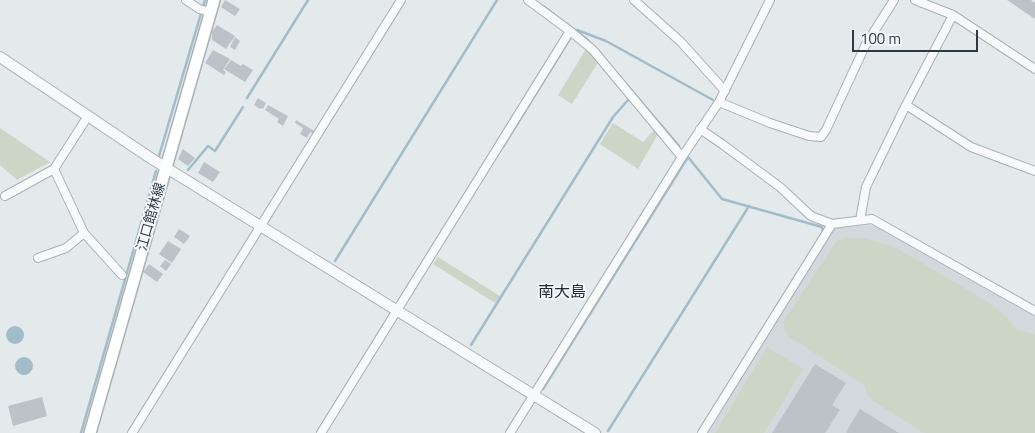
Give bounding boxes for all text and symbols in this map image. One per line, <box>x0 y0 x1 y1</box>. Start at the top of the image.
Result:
scale bar <box>855 20 981 52</box>
text: 100 m <box>860 27 901 50</box>
street label: 江口館林線 <box>134 181 170 253</box>
district label: 南大島 <box>538 283 586 303</box>

